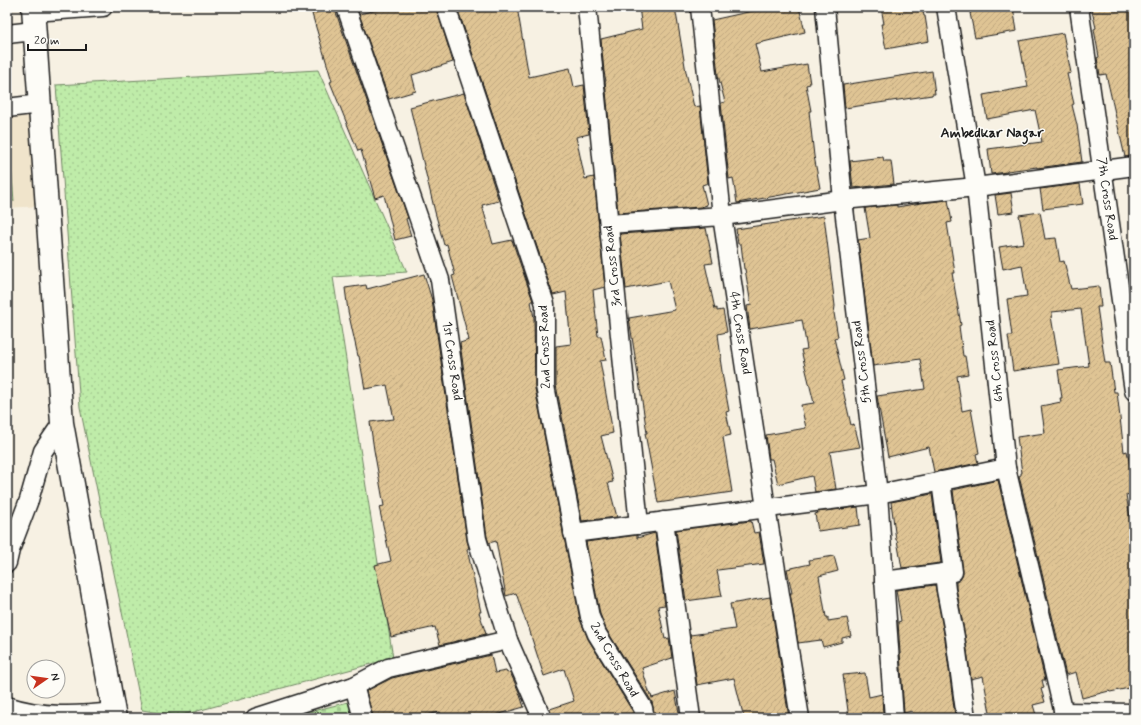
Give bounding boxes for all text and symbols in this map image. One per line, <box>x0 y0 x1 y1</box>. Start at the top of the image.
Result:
scale bar <box>28 26 86 52</box>
text: 20 m <box>34 33 60 49</box>
district label: Ambedkar Nagar <box>941 124 1044 145</box>
street label: 7th Cross Road <box>1093 156 1121 242</box>
street label: 3rd Cross Road <box>600 224 626 308</box>
street label: 4th Cross Road <box>725 290 755 376</box>
street label: 2nd Cross Road <box>535 305 555 389</box>
street label: 5th Cross Road <box>848 319 876 405</box>
street label: 6th Cross Road <box>982 319 1008 403</box>
street label: 1st Cross Road <box>438 320 466 402</box>
street label: 2nd Cross Road <box>586 620 642 700</box>
north arrow <box>26 659 66 699</box>
text: N <box>47 672 62 682</box>

